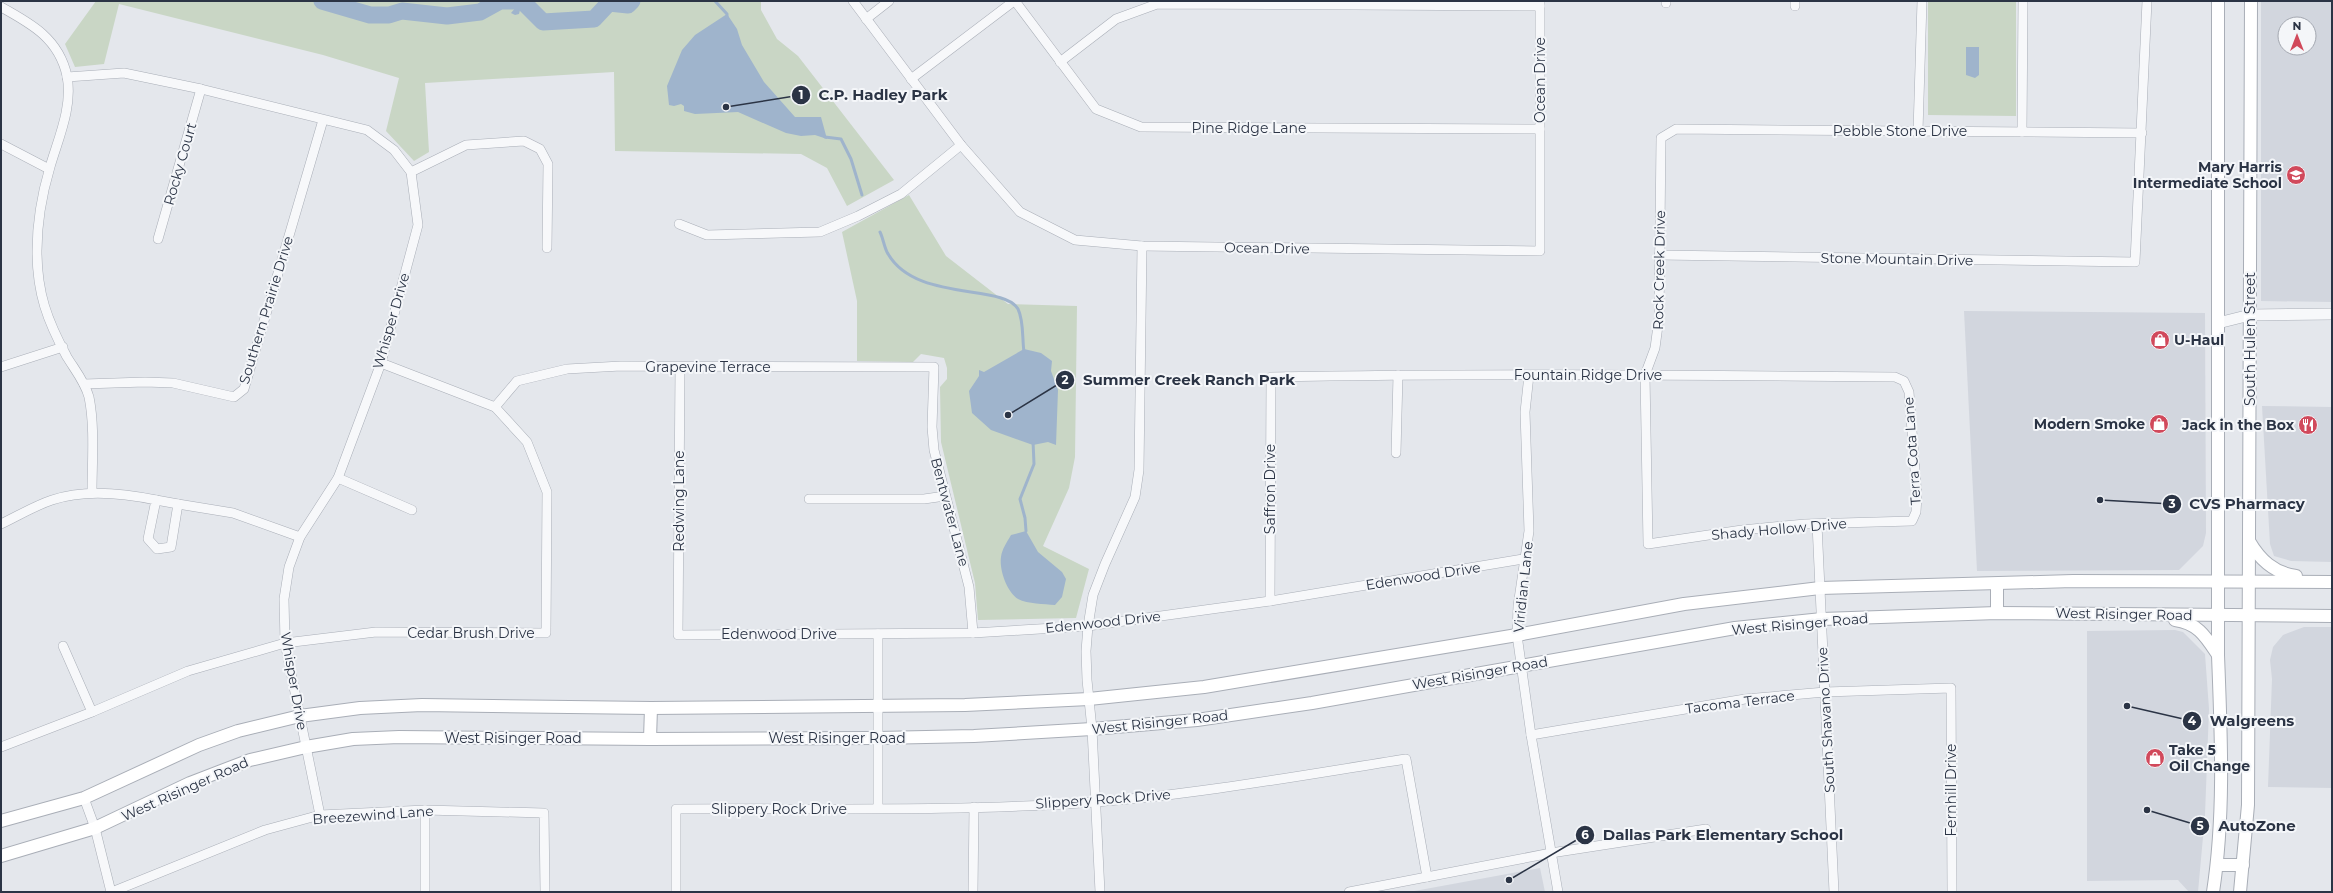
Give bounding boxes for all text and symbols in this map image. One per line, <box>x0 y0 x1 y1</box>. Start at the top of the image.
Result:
north arrow <box>2277 16 2317 56</box>
text: N <box>2293 19 2301 33</box>
street label: Ocean Drive <box>1531 37 1549 123</box>
callout: C.P. Hadley Park <box>791 81 956 108</box>
text: C.P. Hadley Park <box>819 85 948 104</box>
text: 1 <box>799 87 803 102</box>
street label: Pine Ridge Lane <box>1192 119 1306 137</box>
street label: Rocky Court <box>160 120 200 207</box>
street label: Pebble Stone Drive <box>1833 122 1967 140</box>
place label: Mary Harris Intermediate School <box>2133 158 2283 192</box>
school or university icon: Mary Harris Intermediate School <box>2285 164 2307 186</box>
street label: Rock Creek Drive <box>1649 210 1669 330</box>
street label: Southern Prairie Drive <box>235 234 297 386</box>
street label: Ocean Drive <box>1224 238 1310 258</box>
street label: Stone Mountain Drive <box>1821 249 1973 269</box>
street label: Whisper Drive <box>369 271 413 371</box>
street label: South Hulen Street <box>2241 272 2259 406</box>
shop icon: U-Haul <box>2149 329 2171 351</box>
place label: U-Haul <box>2174 331 2224 349</box>
street label: Grapevine Terrace <box>645 358 771 376</box>
callout: Summer Creek Ranch Park <box>1055 366 1303 393</box>
street label: Fountain Ridge Drive <box>1514 366 1662 384</box>
text: Summer Creek Ranch Park <box>1083 370 1295 389</box>
text: 2 <box>1061 372 1069 387</box>
street label: Terra Cota Lane <box>1899 396 1925 506</box>
shop icon: Modern Smoke <box>2148 413 2170 435</box>
restaurant icon: Jack in the Box <box>2297 414 2319 436</box>
place label: Modern Smoke <box>2034 415 2145 433</box>
place label: Jack in the Box <box>2181 416 2295 434</box>
street label: Saffron Drive <box>1261 444 1279 534</box>
street label: Redwing Lane <box>670 450 688 552</box>
street label: Bentwater Lane <box>927 456 973 568</box>
callout: CVS Pharmacy <box>2162 490 2313 517</box>
text: CVS Pharmacy <box>2189 494 2306 513</box>
text: 3 <box>2167 496 2176 511</box>
street label: Shady Hollow Drive <box>1711 514 1847 544</box>
street label: Viridian Lane <box>1509 540 1537 634</box>
street label: Edenwood Drive <box>1364 558 1482 594</box>
street label: West Risinger Road <box>2055 604 2193 624</box>
street label: Edenwood Drive <box>1044 607 1162 637</box>
street label: West Risinger Road <box>1731 609 1869 639</box>
street label: Cedar Brush Drive <box>407 624 535 642</box>
street label: Edenwood Drive <box>721 625 837 643</box>
street label: Whisper Drive <box>277 631 311 731</box>
street label: South Shavano Drive <box>1813 647 1839 793</box>
street label: West Risinger Road <box>1411 652 1549 694</box>
street label: Tacoma Terrace <box>1684 686 1796 718</box>
street label: West Risinger Road <box>1091 706 1229 738</box>
callout: Walgreens <box>2182 707 2302 734</box>
text: Walgreens <box>2210 711 2294 730</box>
text: 4 <box>2188 713 2197 728</box>
street label: West Risinger Road <box>444 729 582 747</box>
street label: West Risinger Road <box>768 729 906 747</box>
place label: Take 5 Oil Change <box>2169 741 2250 775</box>
street label: Fernhill Drive <box>1942 743 1960 837</box>
shop icon: Take 5 Oil Change <box>2144 747 2166 769</box>
street label: West Risinger Road <box>119 753 251 825</box>
street label: Slippery Rock Drive <box>1035 785 1171 813</box>
street label: Slippery Rock Drive <box>711 800 847 818</box>
street label: Breezewind Lane <box>312 802 434 828</box>
callout: AutoZone <box>2190 813 2304 840</box>
text: AutoZone <box>2217 816 2296 835</box>
text: 5 <box>2196 818 2204 833</box>
callout: Dallas Park Elementary School <box>1575 822 1851 849</box>
text: Dallas Park Elementary School <box>1603 825 1843 844</box>
text: 6 <box>1581 827 1589 842</box>

